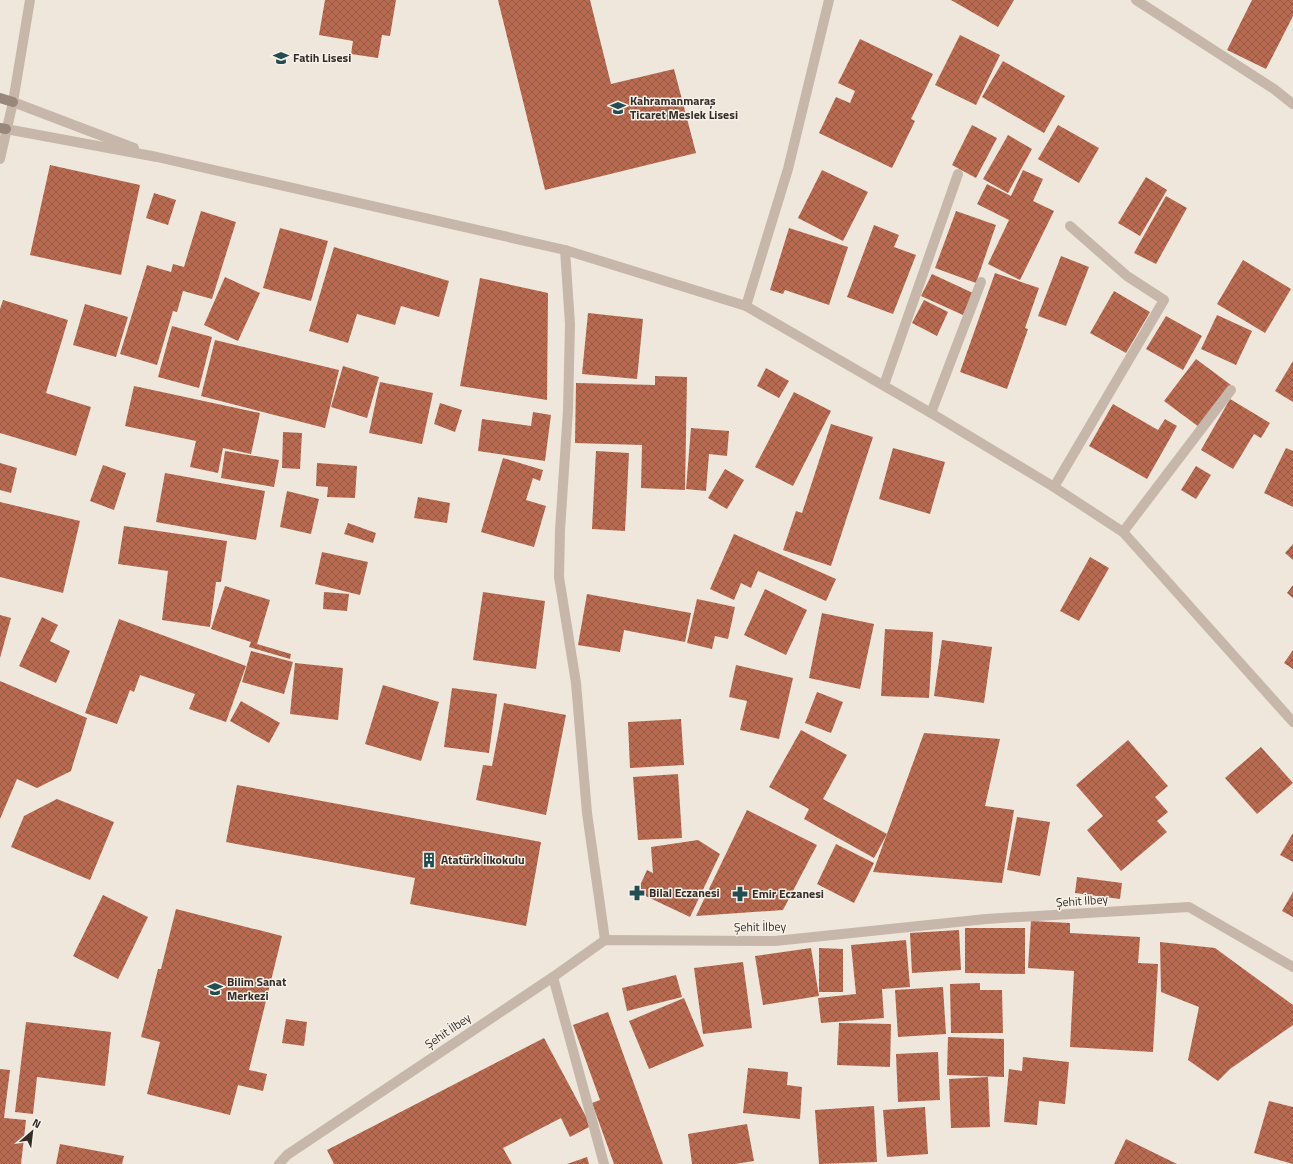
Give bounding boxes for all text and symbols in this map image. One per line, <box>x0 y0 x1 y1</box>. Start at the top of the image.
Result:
place label: Fatih Lisesi <box>293 48 351 67</box>
school or university icon: Fatih Lisesi <box>272 49 290 67</box>
place label: Kahramanmaraş Ticaret Meslek Lisesi <box>630 91 738 124</box>
school or university icon: Kahramanmaraş Ticaret Meslek Lisesi <box>609 99 627 117</box>
place label: Atatürk İlkokulu <box>441 850 525 869</box>
building icon: Atatürk İlkokulu <box>420 851 438 869</box>
place label: Bilal Eczanesi <box>649 883 720 902</box>
pharmacy icon: Bilal Eczanesi <box>628 884 646 902</box>
place label: Emir Eczanesi <box>752 884 824 903</box>
pharmacy icon: Emir Eczanesi <box>731 885 749 903</box>
street label: Şehit İlbey <box>1055 889 1109 912</box>
street label: Şehit İlbey <box>734 917 786 936</box>
place label: Bilim Sanat Merkezi <box>227 972 287 1005</box>
school or university icon: Bilim Sanat Merkezi <box>206 980 224 998</box>
street label: Şehit İlbey <box>421 1008 475 1053</box>
north arrow <box>12 1112 52 1152</box>
text: N <box>30 1114 44 1132</box>

